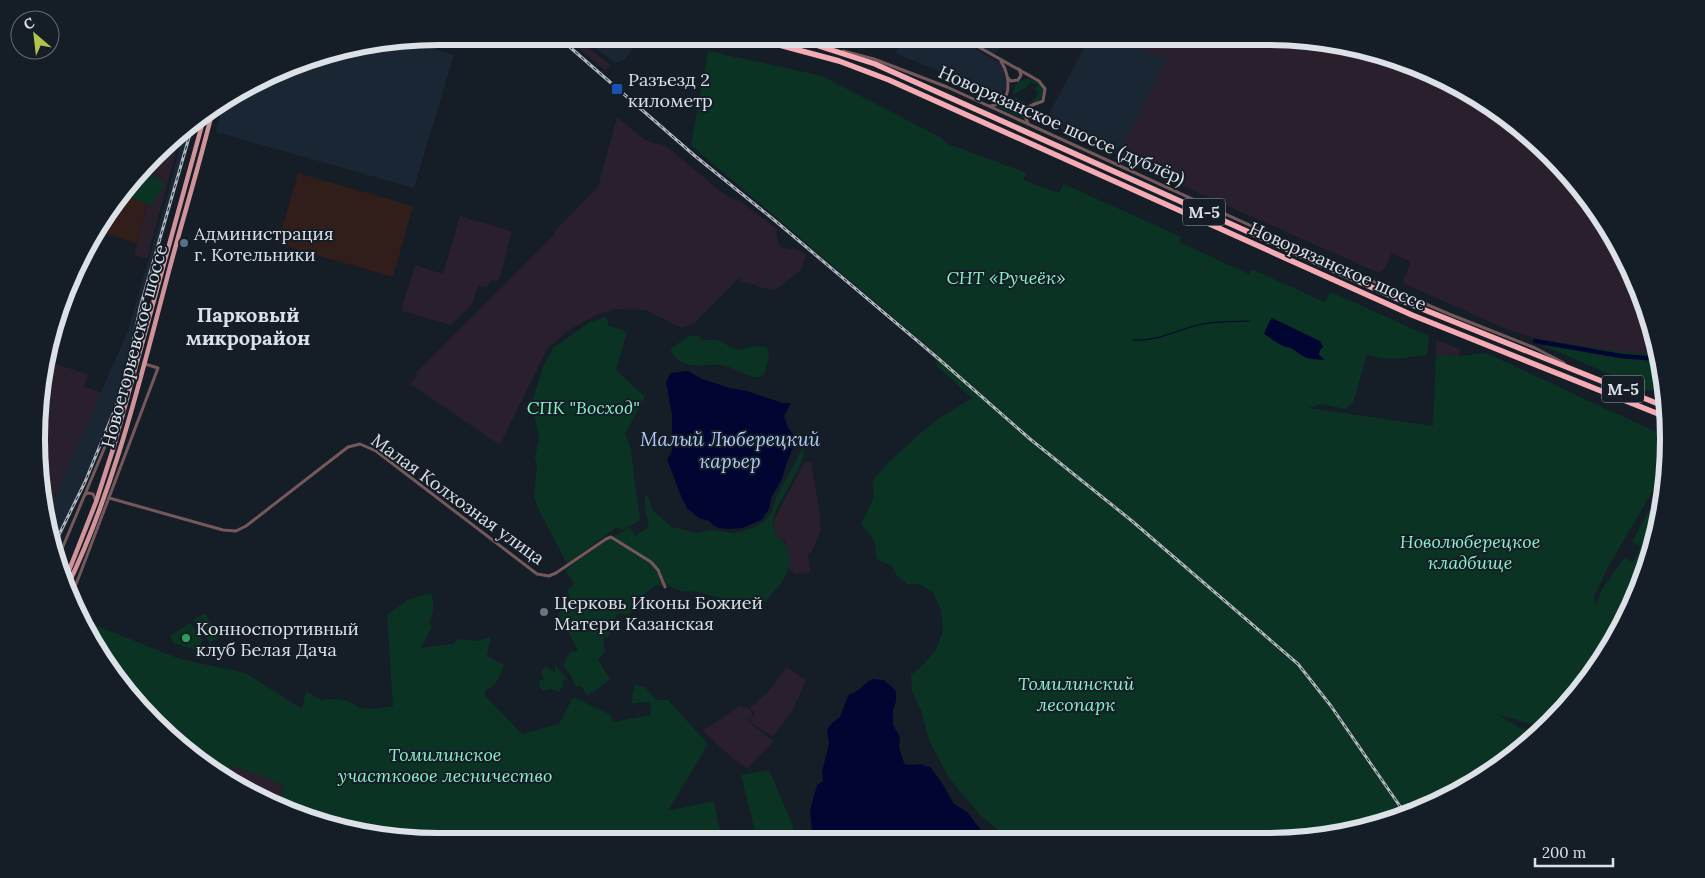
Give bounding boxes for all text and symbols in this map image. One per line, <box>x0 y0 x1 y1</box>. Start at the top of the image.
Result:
north arrow <box>10 10 60 60</box>
text: С <box>20 13 38 34</box>
street label: Новорязанское шоссе (дублёр) <box>935 60 1189 190</box>
place label: Разъезд 2 километр <box>628 68 713 112</box>
marker: Разъезд 2 километр <box>610 82 624 96</box>
road number: М-5 <box>1183 198 1225 226</box>
street label: Новорязанское шоссе <box>1246 217 1430 316</box>
place label: Администрация г. Котельники <box>193 222 334 266</box>
marker: Администрация г. Котельники <box>178 237 190 249</box>
street label: Новоегорьевское шоссе <box>96 242 172 450</box>
park label: СНТ «Ручеёк» <box>946 266 1066 289</box>
district label: Парковый микрорайон <box>186 302 310 350</box>
road number: М-5 <box>1602 376 1644 402</box>
park label: СПК "Восход" <box>527 396 639 419</box>
water label: Малый Люберецкий карьер <box>640 427 821 473</box>
street label: Малая Колхозная улица <box>367 428 549 570</box>
park label: Новолюберецкое кладбище <box>1400 530 1540 574</box>
place label: Церковь Иконы Божией Матери Казанская <box>554 591 763 635</box>
marker: Церковь Иконы Божией Матери Казанская <box>538 606 550 618</box>
place label: Конноспортивный клуб Белая Дача <box>196 617 359 661</box>
marker: Конноспортивный клуб Белая Дача <box>180 632 192 644</box>
park label: Томилинский лесопарк <box>1018 672 1134 716</box>
park label: Томилинское участковое лесничество <box>337 743 552 787</box>
scale bar <box>1535 836 1612 868</box>
text: 200 m <box>1542 843 1586 862</box>

